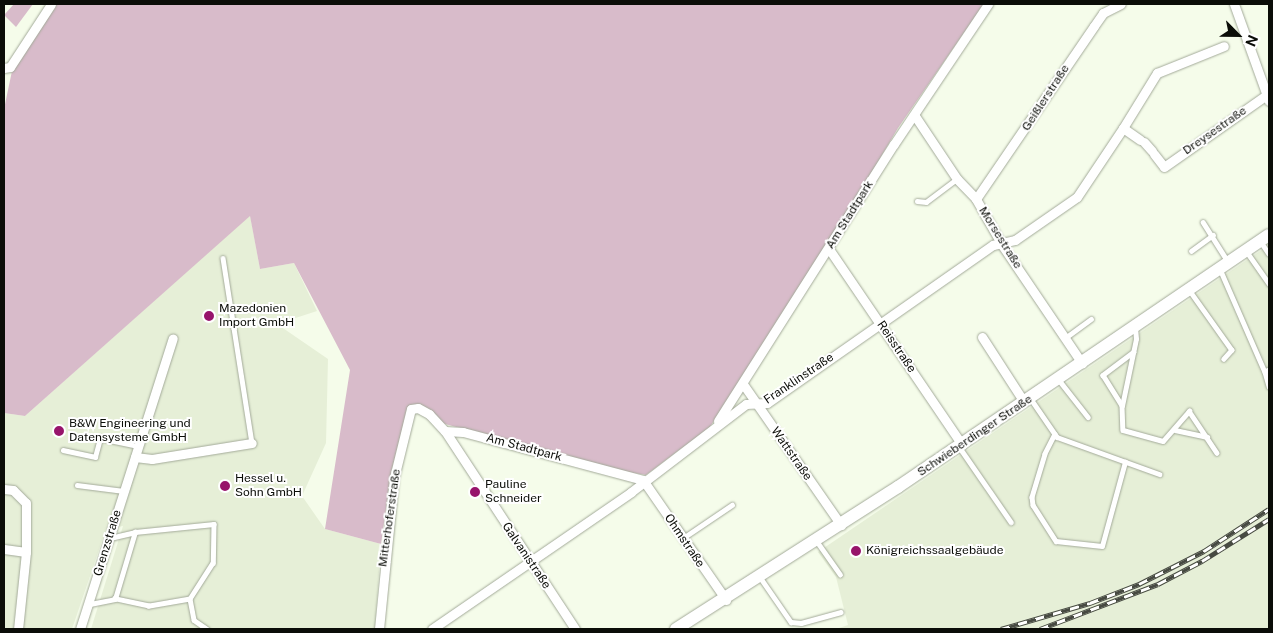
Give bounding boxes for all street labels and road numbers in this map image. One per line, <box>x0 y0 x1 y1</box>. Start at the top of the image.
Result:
street label: Geißlerstraße <box>1019 62 1073 134</box>
street label: Dreysestraße <box>1180 104 1250 158</box>
street label: Am Stadtpark <box>823 178 877 252</box>
street label: Morsestraße <box>975 204 1025 272</box>
street label: Reisstraße <box>873 318 919 376</box>
street label: Franklinstraße <box>761 350 837 408</box>
street label: Schwieberdinger Straße <box>915 392 1035 480</box>
street label: Wattstraße <box>767 425 815 483</box>
street label: Am Stadtpark <box>485 431 563 465</box>
street label: Mitterhoferstraße <box>376 468 404 568</box>
street label: Grenzstraße <box>91 508 125 578</box>
street label: Ohmstraße <box>661 511 707 571</box>
street label: Galvanistraße <box>499 520 553 592</box>

